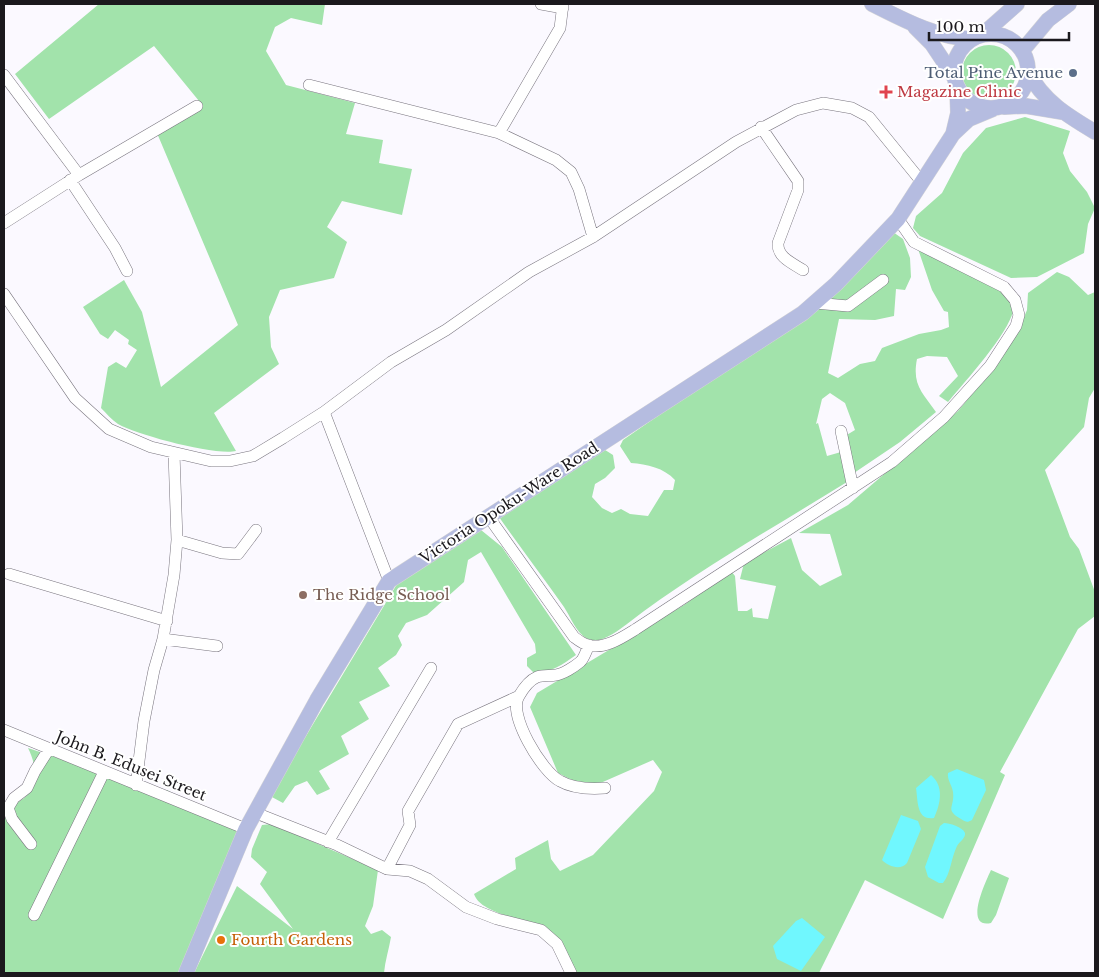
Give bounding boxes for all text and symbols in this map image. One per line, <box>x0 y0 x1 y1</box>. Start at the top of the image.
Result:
scale bar <box>929 10 1069 42</box>
text: 100 m <box>936 17 985 36</box>
place label: Total Pine Avenue <box>924 63 1063 82</box>
marker: Total Pine Avenue <box>1067 67 1079 79</box>
place label: Magazine Clinic <box>897 82 1021 101</box>
marker: Magazine Clinic <box>879 85 893 99</box>
street label: Victoria Opoku-Ware Road <box>415 438 602 568</box>
place label: The Ridge School <box>313 585 450 604</box>
marker: The Ridge School <box>297 589 309 601</box>
street label: John B. Edusei Street <box>51 726 210 805</box>
place label: Fourth Gardens <box>231 930 352 949</box>
marker: Fourth Gardens <box>215 934 227 946</box>

